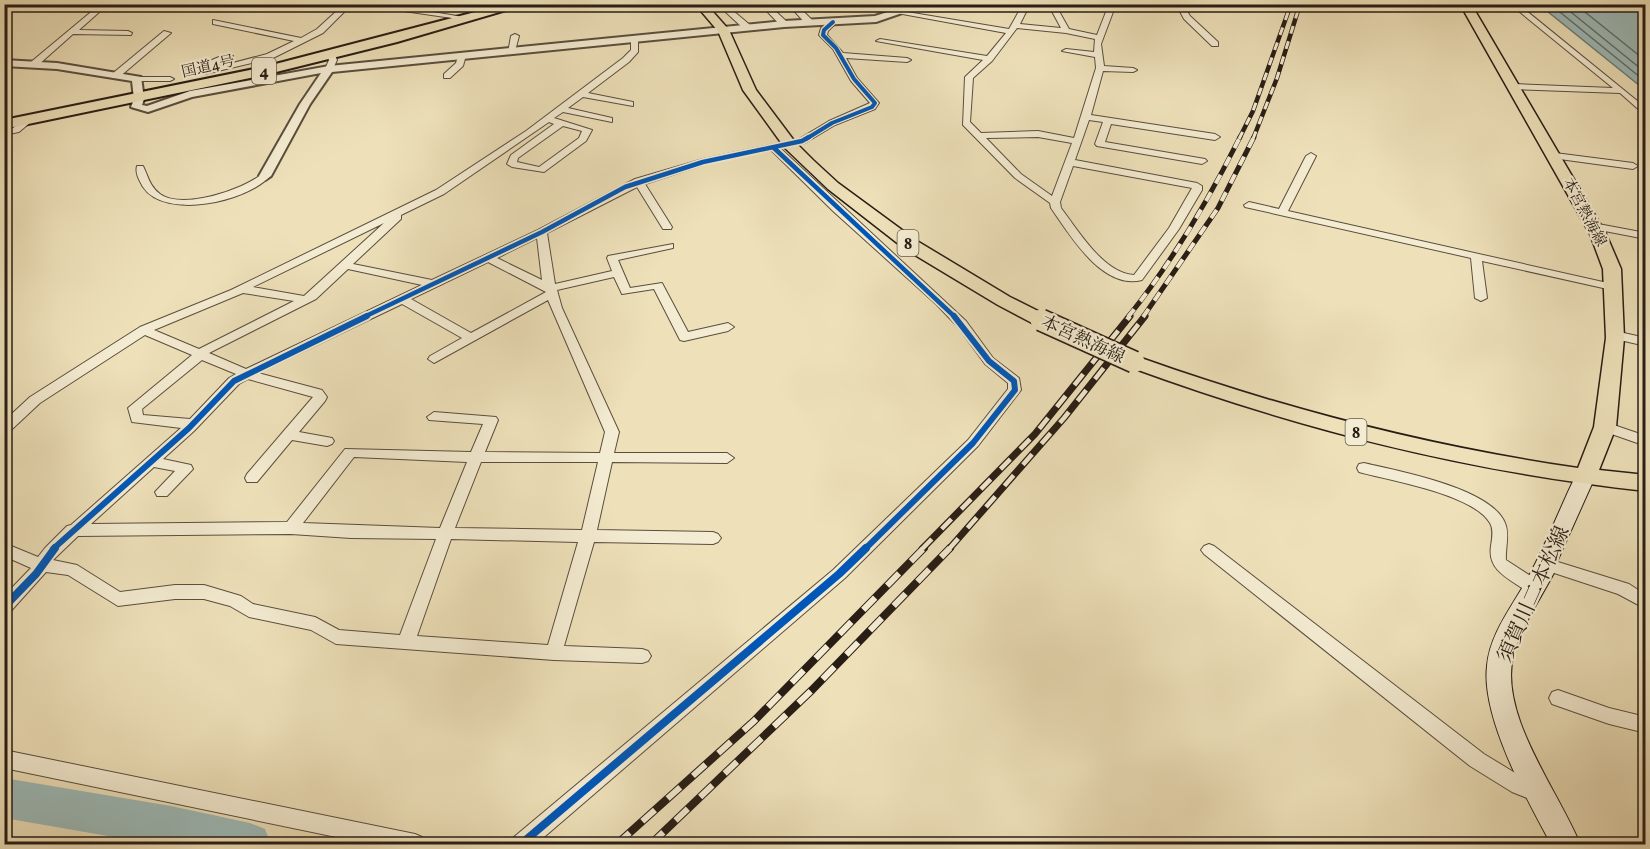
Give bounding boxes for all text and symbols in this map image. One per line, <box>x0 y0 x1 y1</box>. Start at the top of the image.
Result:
street label: 国道4号 <box>180 51 237 84</box>
road number: 4 <box>252 58 276 84</box>
street label: 本宮熱海線 <box>1557 175 1611 251</box>
road number: 8 <box>898 230 918 256</box>
street label: 本宮熱海線 <box>1036 310 1128 371</box>
road number: 8 <box>1346 419 1366 445</box>
street label: 須賀川二本松線 <box>1491 522 1578 668</box>

